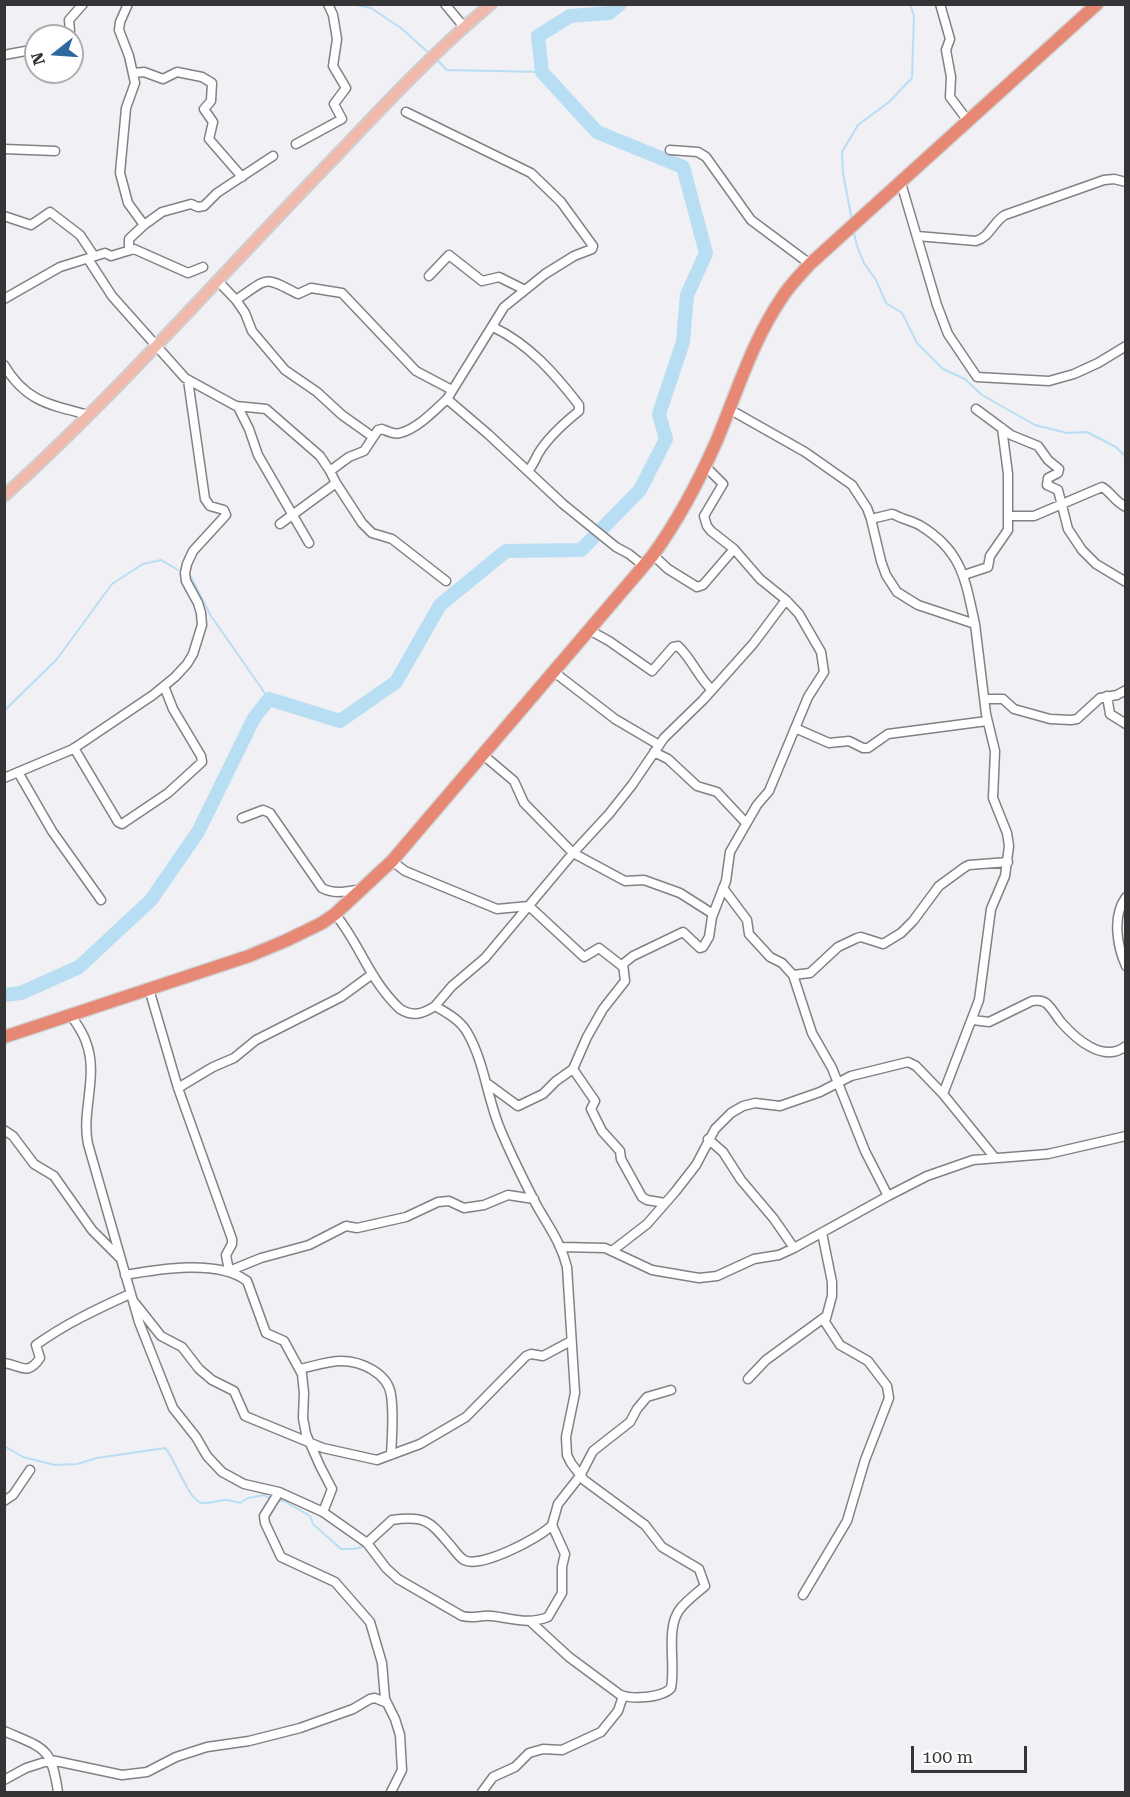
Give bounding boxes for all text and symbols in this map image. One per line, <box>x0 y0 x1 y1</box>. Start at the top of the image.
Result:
north arrow <box>24 24 84 84</box>
text: N <box>27 50 49 68</box>
scale bar <box>914 1734 1030 1772</box>
text: 100 m <box>922 1746 973 1767</box>

